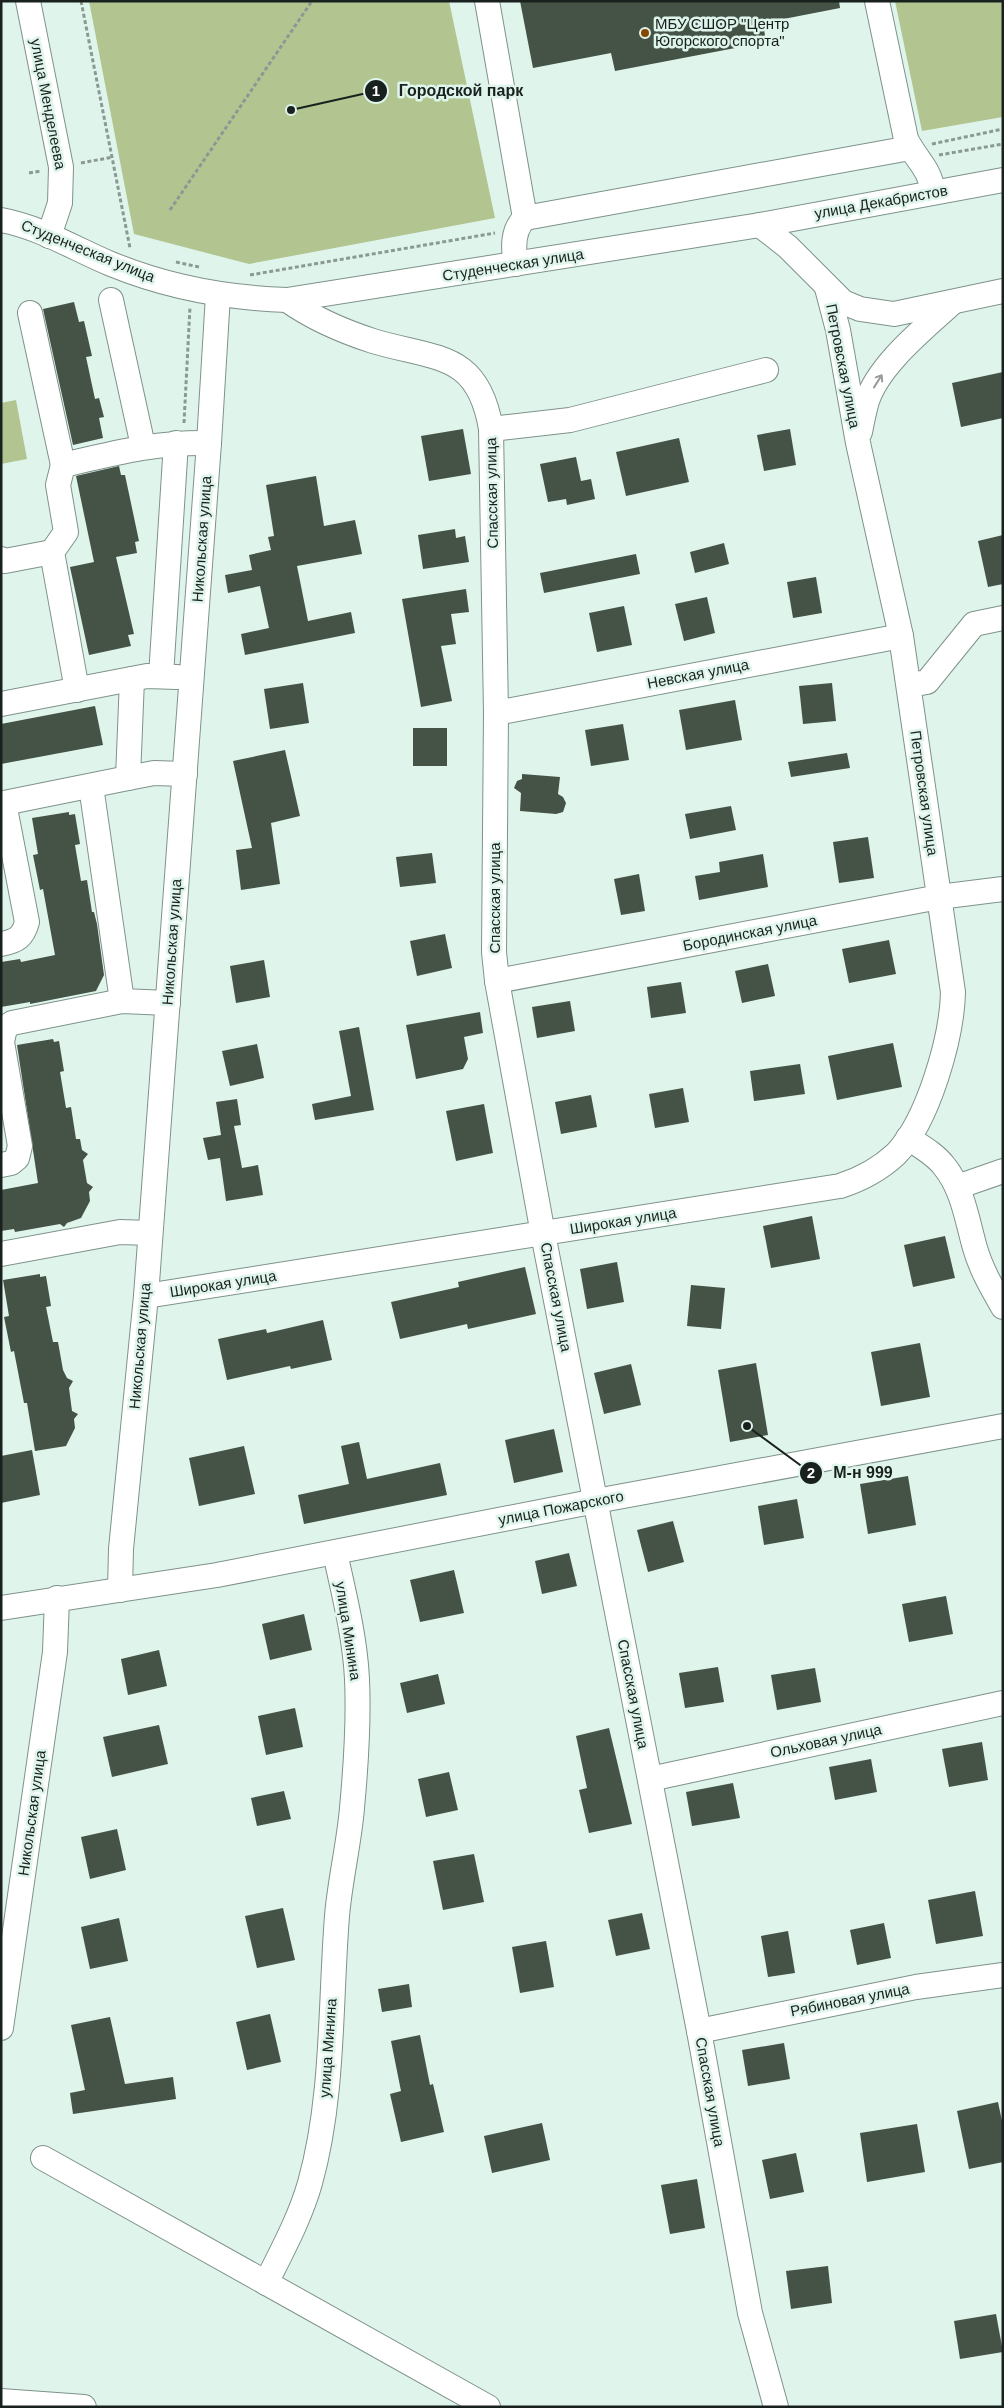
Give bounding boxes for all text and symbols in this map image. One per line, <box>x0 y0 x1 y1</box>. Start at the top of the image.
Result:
place label: МБУ СШОР "Центр Югорского спорта" <box>655 15 789 49</box>
marker: МБУ СШОР "Центр Югорского спорта" <box>639 27 651 39</box>
street label: улица Менделеева <box>27 37 70 171</box>
callout: Городской парк <box>363 75 533 106</box>
text: 1 <box>372 82 380 99</box>
text: Городской парк <box>399 82 524 99</box>
street label: улица Декабристов <box>813 181 949 222</box>
street label: Студенческая улица <box>19 216 158 285</box>
street label: Студенческая улица <box>441 245 585 284</box>
street label: Петровская улица <box>823 302 864 430</box>
one-way arrow <box>873 375 883 389</box>
street label: Спасская улица <box>482 437 501 549</box>
street label: Никольская улица <box>189 474 214 603</box>
street label: Невская улица <box>646 655 751 692</box>
street label: Петровская улица <box>907 729 942 857</box>
street label: Спасская улица <box>486 842 503 954</box>
street label: Никольская улица <box>159 877 184 1006</box>
street label: Бородинская улица <box>681 911 819 954</box>
street label: Широкая улица <box>568 1204 678 1237</box>
street label: Спасская улица <box>538 1241 576 1354</box>
street label: Широкая улица <box>168 1267 278 1300</box>
street label: Никольская улица <box>126 1281 154 1410</box>
callout: М-н 999 <box>798 1457 903 1488</box>
text: 2 <box>807 1464 815 1481</box>
text: М-н 999 <box>833 1464 893 1481</box>
street label: улица Пожарского <box>497 1487 625 1528</box>
street label: улица Минина <box>332 1580 365 1682</box>
street label: Спасская улица <box>615 1638 653 1751</box>
street label: Ольховая улица <box>769 1720 884 1761</box>
street label: Никольская улица <box>14 1748 49 1877</box>
street label: Рябиновая улица <box>789 1980 912 2019</box>
street label: улица Минина <box>316 1997 339 2098</box>
street label: Спасская улица <box>692 2036 729 2149</box>

